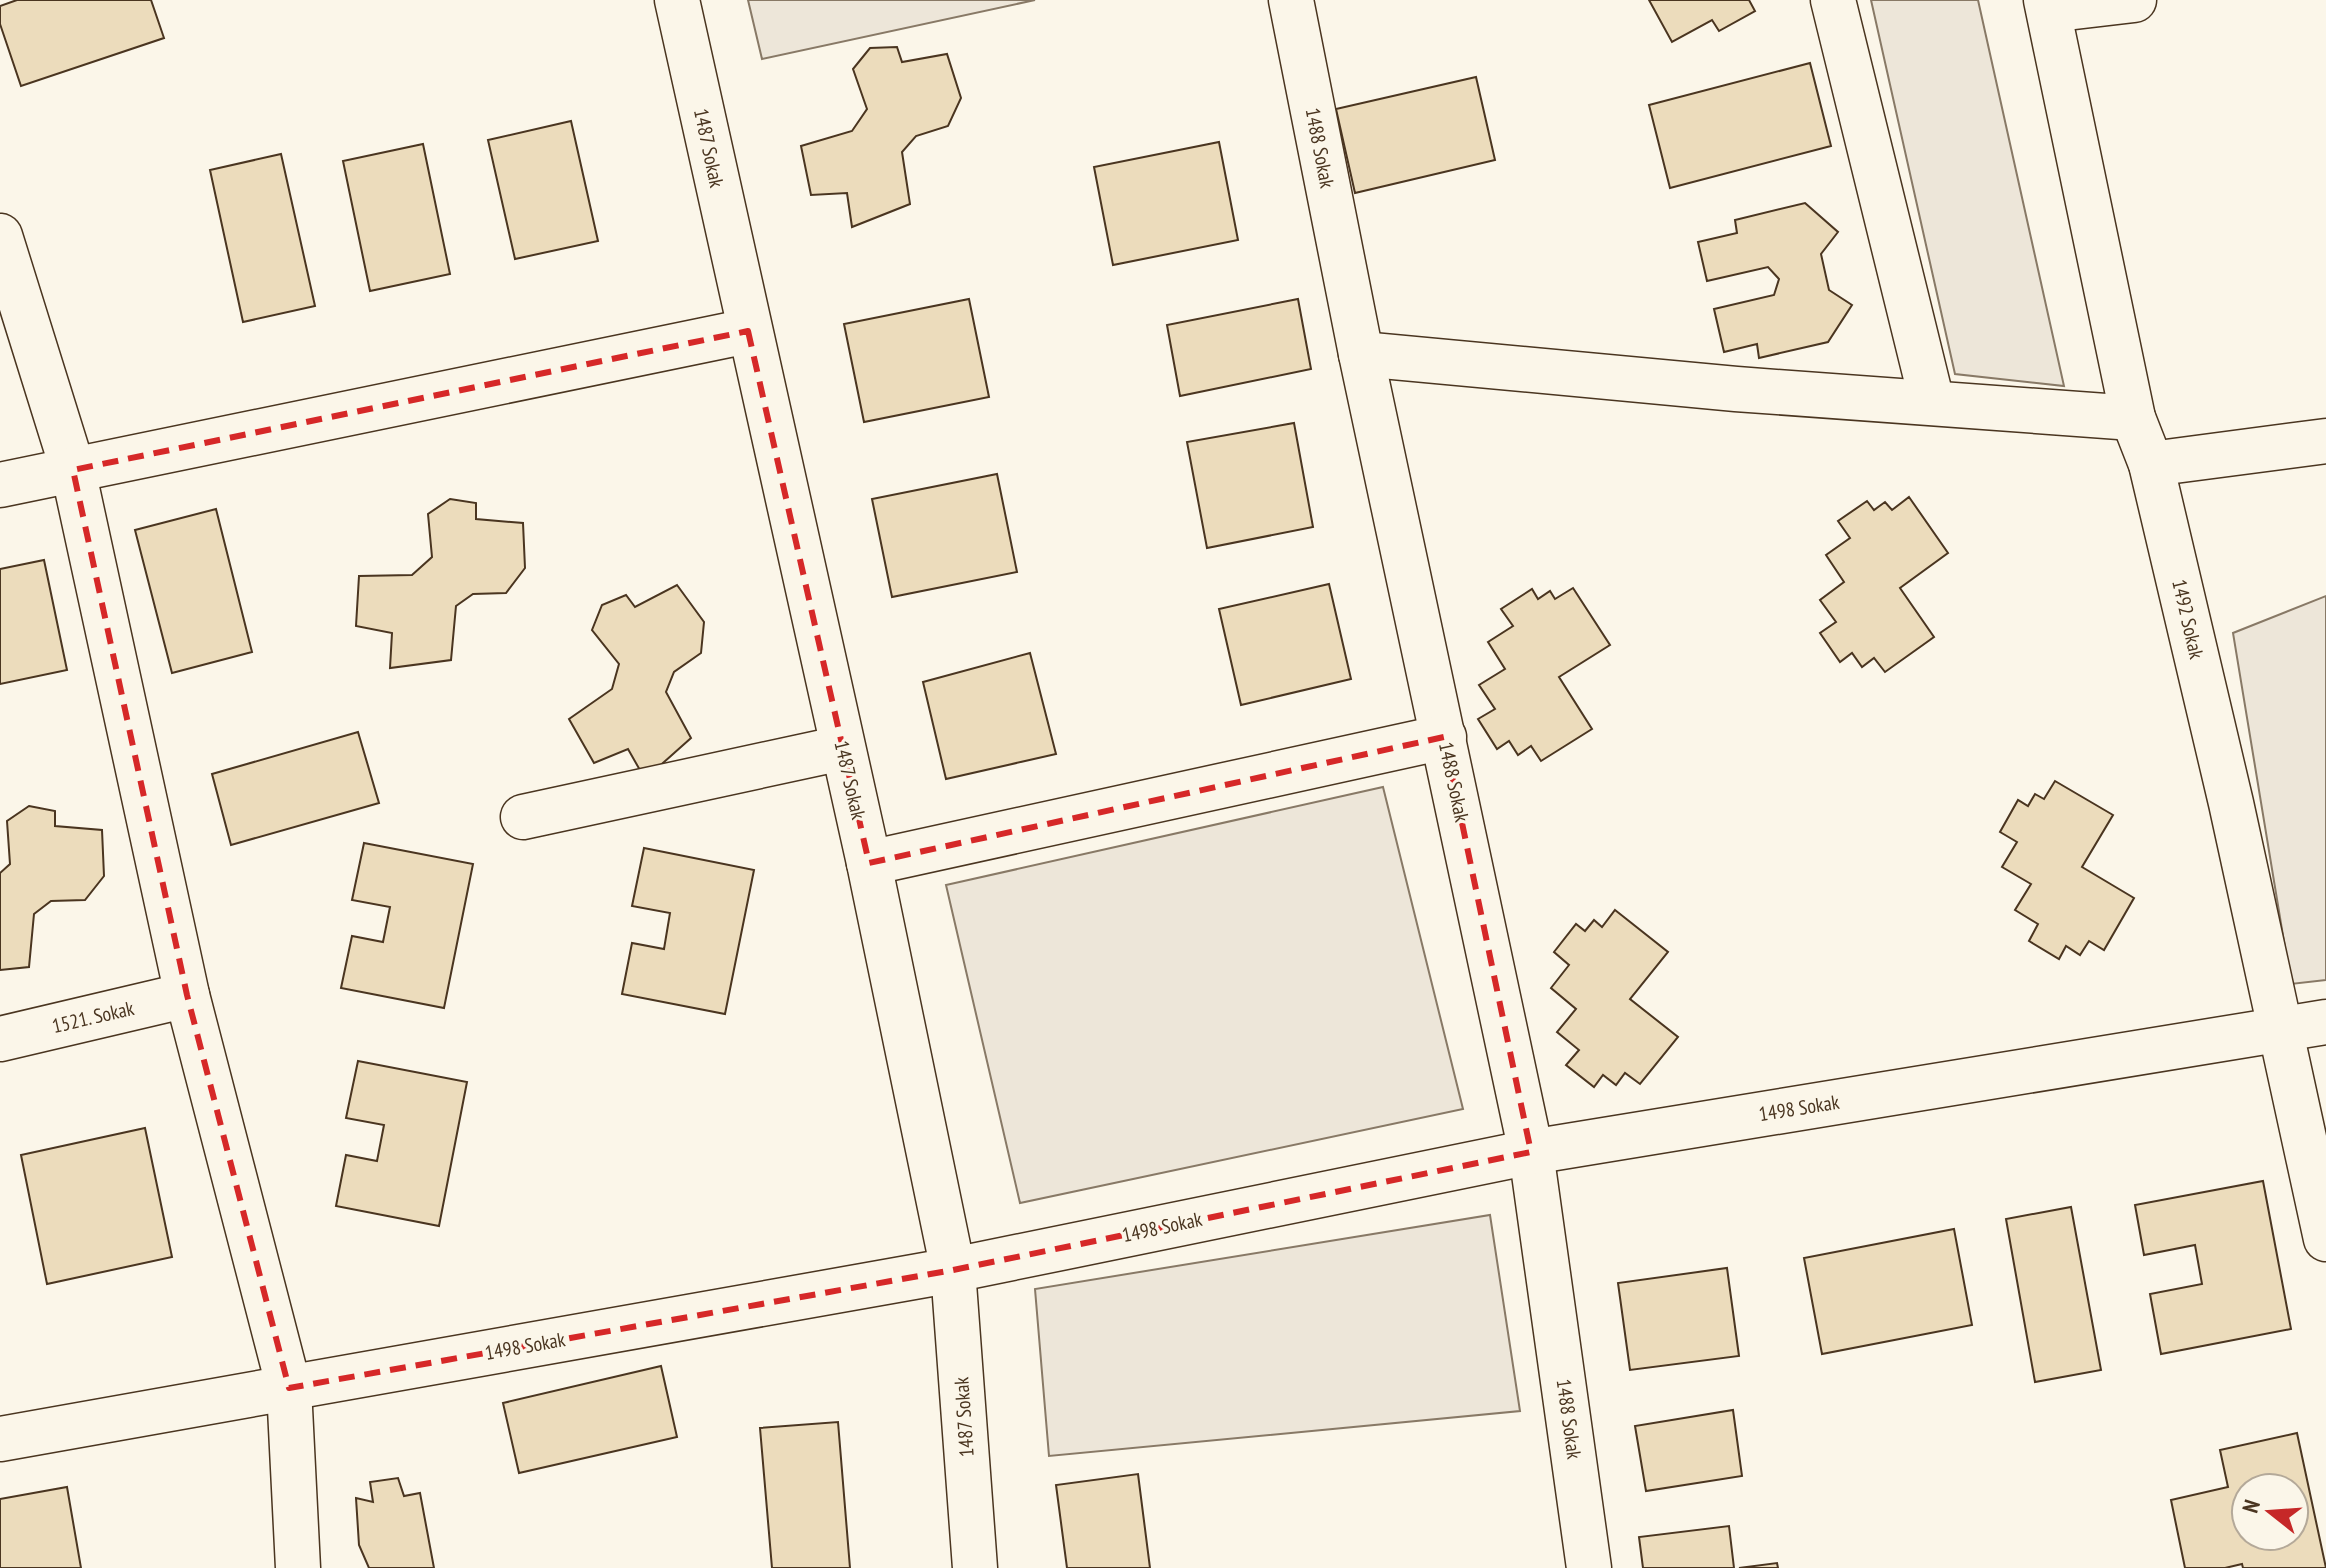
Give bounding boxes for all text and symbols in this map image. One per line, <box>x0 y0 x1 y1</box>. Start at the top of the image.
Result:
street label: 1487 Sokak <box>688 106 730 190</box>
street label: 1488 Sokak <box>1300 106 1341 190</box>
street label: 1492 Sokak <box>2166 577 2210 662</box>
street label: 1487 Sokak <box>828 738 872 822</box>
street label: 1488 Sokak <box>1433 740 1475 825</box>
street label: 1521. Sokak <box>50 995 137 1039</box>
street label: 1498 Sokak <box>1757 1089 1841 1127</box>
street label: 1498 Sokak <box>1120 1206 1205 1248</box>
street label: 1498 Sokak <box>483 1326 567 1366</box>
street label: 1487 Sokak <box>948 1376 980 1458</box>
street label: 1488 Sokak <box>1550 1377 1588 1461</box>
north arrow <box>2230 1472 2310 1552</box>
text: N <box>2236 1496 2266 1516</box>

